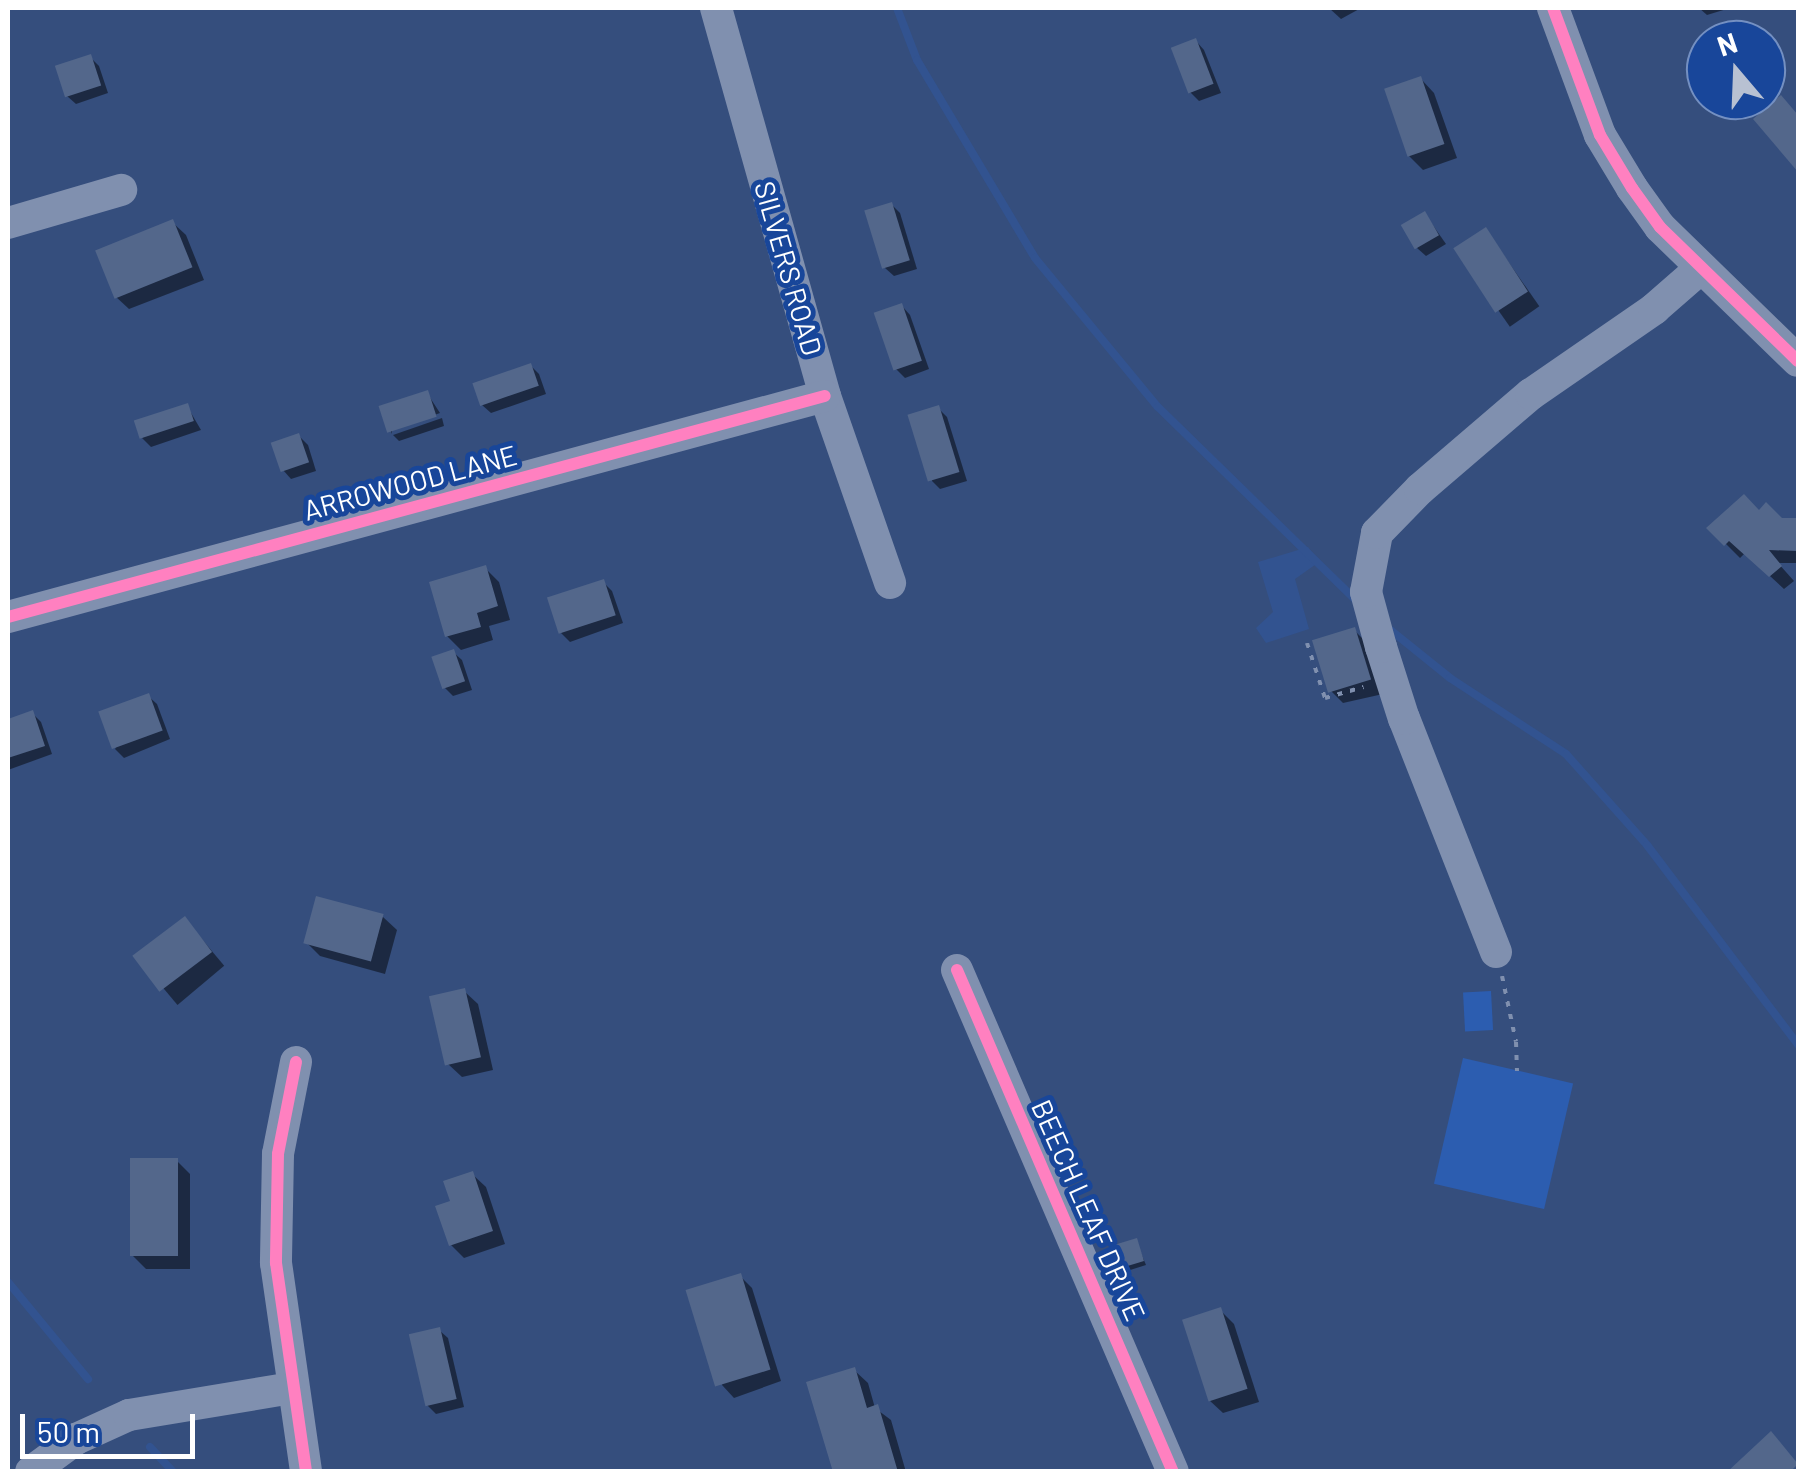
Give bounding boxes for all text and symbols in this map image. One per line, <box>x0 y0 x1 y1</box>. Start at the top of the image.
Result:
north arrow <box>1686 20 1786 120</box>
text: N <box>1713 24 1741 63</box>
street label: SILVERS ROAD <box>748 177 830 359</box>
street label: ARROWOOD LANE <box>300 437 520 527</box>
street label: BEECH LEAF DRIVE <box>1025 1094 1153 1326</box>
scale bar <box>25 1394 200 1456</box>
text: 50 m <box>37 1413 100 1449</box>

